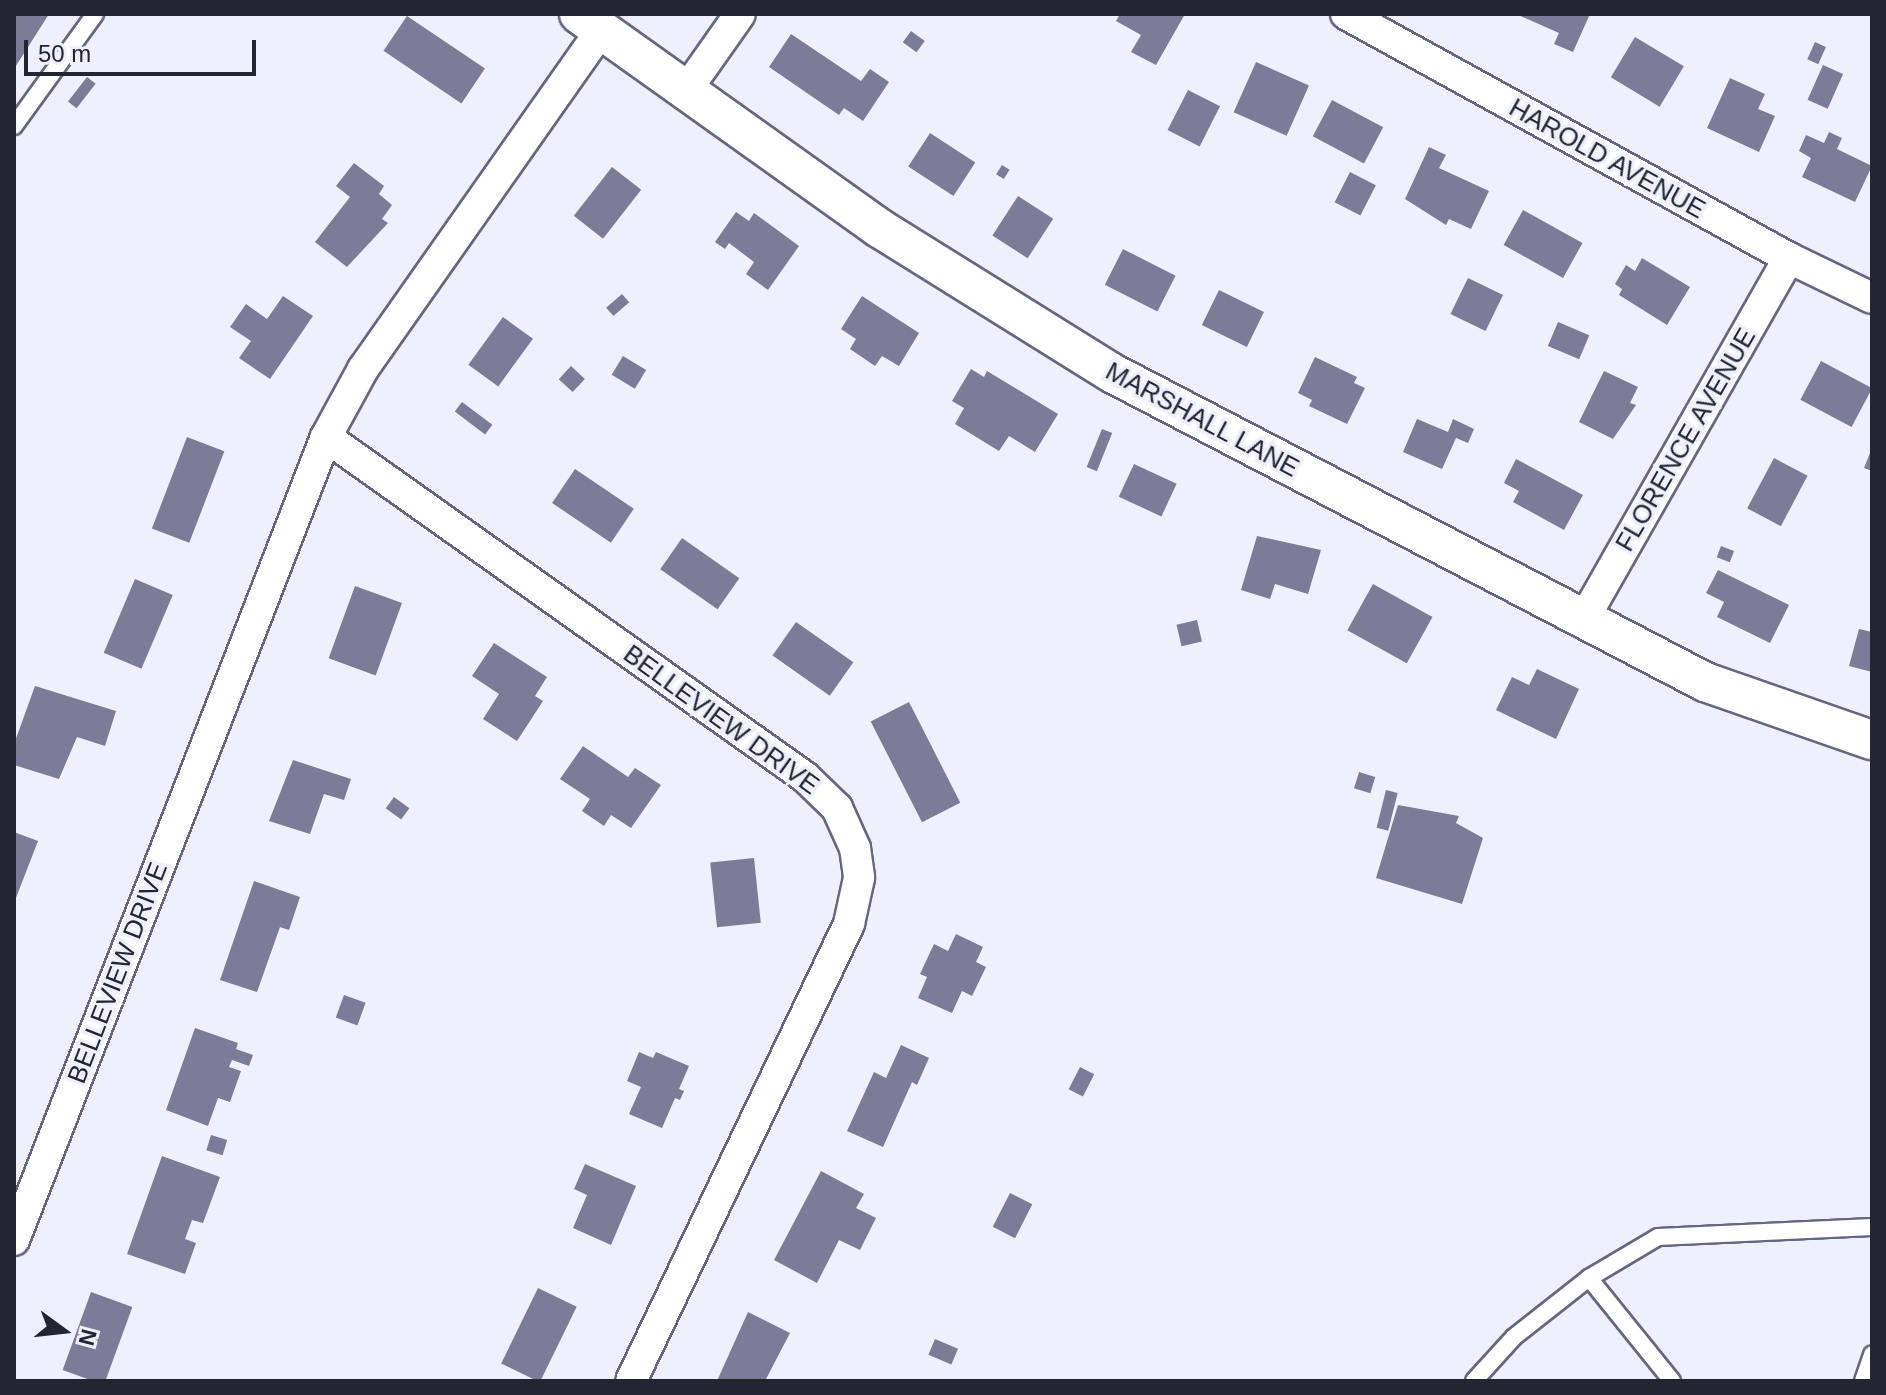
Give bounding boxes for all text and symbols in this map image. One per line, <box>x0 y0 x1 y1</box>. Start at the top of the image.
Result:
scale bar <box>28 24 260 74</box>
text: 50 m <box>38 40 91 67</box>
street label: HAROLD AVENUE <box>1503 92 1711 226</box>
street label: FLORENCE AVENUE <box>1609 322 1763 558</box>
street label: MARSHALL LANE <box>1100 356 1304 484</box>
street label: BELLEVIEW DRIVE <box>617 639 825 801</box>
street label: BELLEVIEW DRIVE <box>61 858 175 1088</box>
north arrow <box>24 1291 104 1371</box>
text: N <box>74 1326 102 1348</box>

